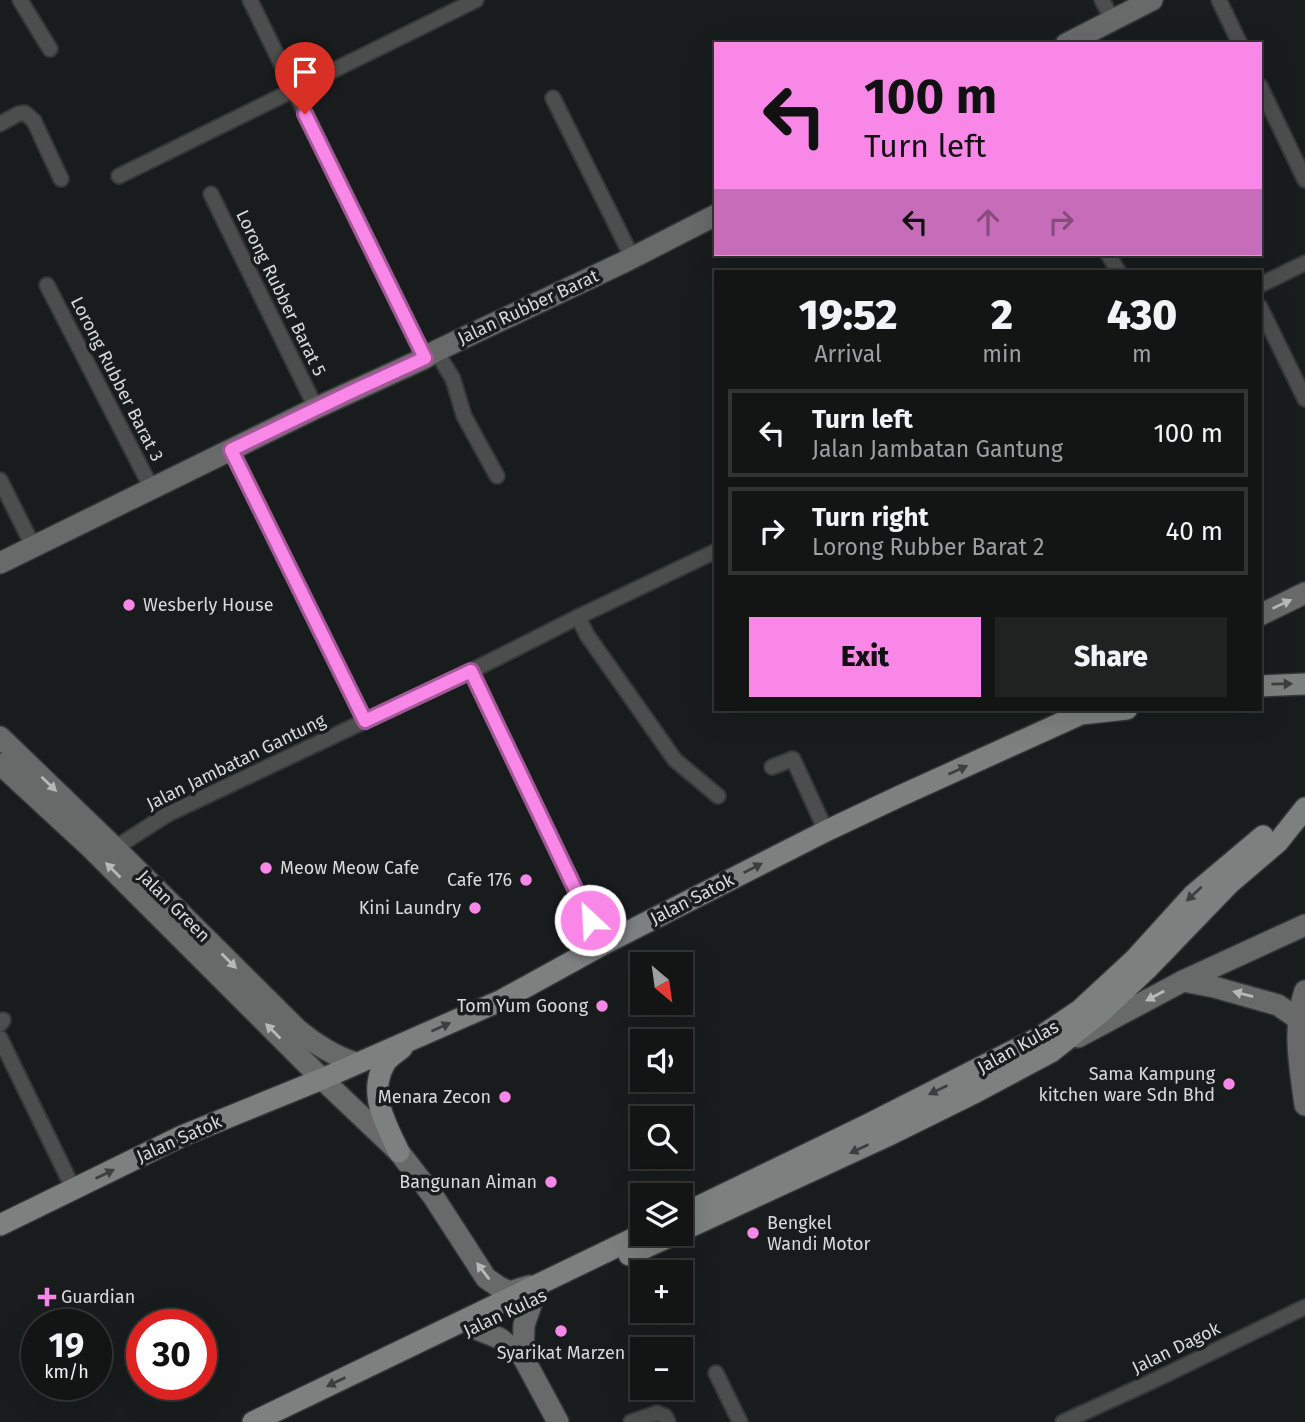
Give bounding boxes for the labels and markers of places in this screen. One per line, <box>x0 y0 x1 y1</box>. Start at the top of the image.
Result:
pin <box>275 42 335 114</box>
place label: Wesberly House <box>143 594 274 616</box>
marker: Wesberly House <box>121 597 137 613</box>
place label: Meow Meow Cafe <box>280 857 419 879</box>
marker: Meow Meow Cafe <box>258 860 274 876</box>
place label: Cafe 176 <box>447 869 512 891</box>
marker: Cafe 176 <box>518 872 534 888</box>
place label: Kini Laundry <box>359 897 461 919</box>
marker: Kini Laundry <box>467 900 483 916</box>
place label: Tom Yum Goong <box>457 995 589 1017</box>
marker: Tom Yum Goong <box>594 998 610 1014</box>
place label: Sama Kampung kitchen ware Sdn Bhd <box>1039 1063 1216 1106</box>
marker: Sama Kampung kitchen ware Sdn Bhd <box>1221 1076 1237 1092</box>
place label: Menara Zecon <box>378 1086 491 1108</box>
marker: Menara Zecon <box>497 1089 513 1105</box>
place label: Bangunan Aiman <box>399 1171 537 1193</box>
marker: Bangunan Aiman <box>543 1174 559 1190</box>
place label: Bengkel Wandi Motor <box>767 1212 871 1255</box>
marker: Bengkel Wandi Motor <box>745 1225 761 1241</box>
place label: Guardian <box>61 1286 135 1308</box>
marker: Guardian <box>39 1289 55 1305</box>
marker: Syarikat Marzen <box>553 1323 569 1339</box>
place label: Syarikat Marzen <box>497 1342 625 1364</box>

